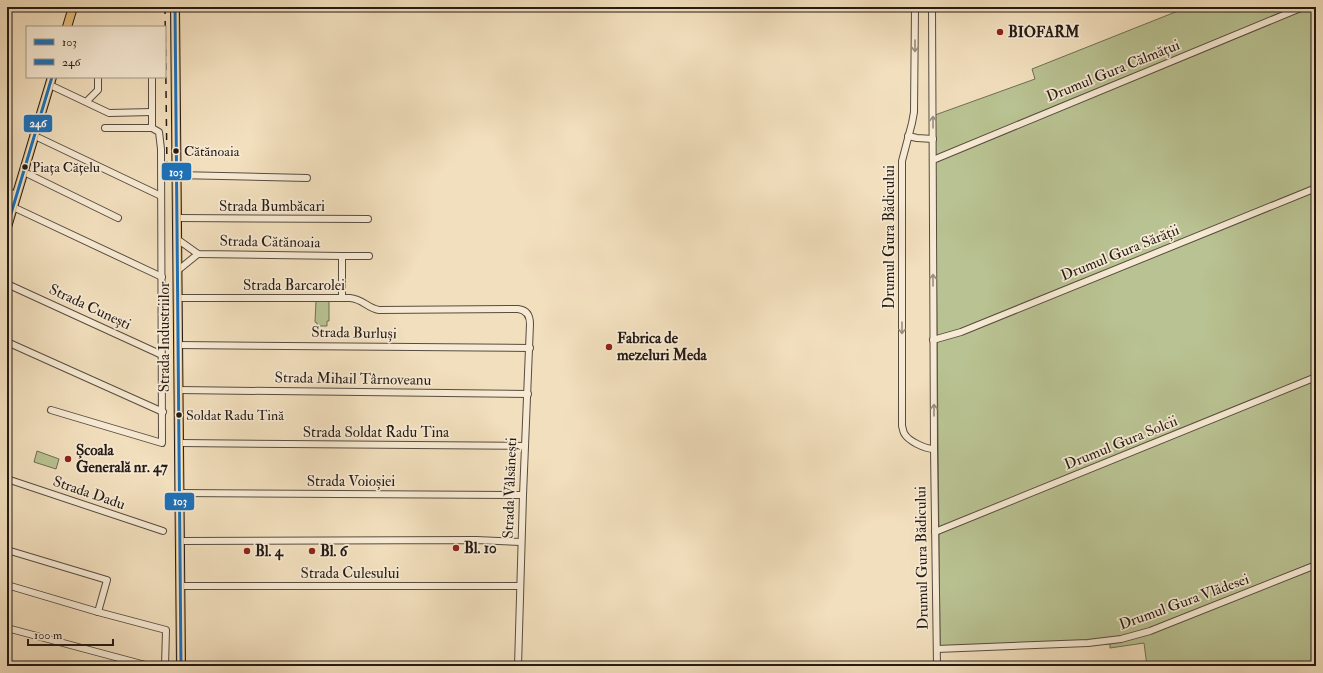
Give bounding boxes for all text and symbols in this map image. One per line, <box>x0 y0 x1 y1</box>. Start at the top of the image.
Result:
place label: BIOFARM <box>1008 23 1080 42</box>
legend <box>26 26 166 78</box>
marker: BIOFARM <box>995 27 1005 37</box>
text: 103 <box>62 35 77 50</box>
street label: Drumul Gura Călmățui <box>1043 36 1183 106</box>
one-way arrow <box>911 39 919 52</box>
text: 246 <box>62 55 82 70</box>
line badge: 246 <box>23 114 53 133</box>
one-way arrow <box>929 116 937 129</box>
text: 246 <box>29 117 48 131</box>
place label: Cătănoaia <box>184 143 240 160</box>
marker: Cătănoaia <box>171 146 181 156</box>
place label: Piața Cățelu <box>32 159 100 176</box>
marker: Piața Cățelu <box>20 162 30 172</box>
line badge: 103 <box>161 162 192 181</box>
street label: Drumul Gura Bădicului <box>880 165 899 309</box>
text: 103 <box>169 166 183 179</box>
street label: Strada Bumbăcari <box>219 197 325 216</box>
street label: Drumul Gura Sărății <box>1058 221 1182 285</box>
street label: Strada Cătănoaia <box>219 232 321 252</box>
one-way arrow <box>929 274 937 287</box>
street label: Strada Barcarolei <box>243 276 345 295</box>
street label: Strada Cunești <box>46 280 134 334</box>
street label: Strada Industriilor <box>155 281 174 392</box>
one-way arrow <box>898 321 906 334</box>
street label: Strada Burluși <box>311 323 397 343</box>
place label: Fabrica de mezeluri Meda <box>617 329 708 365</box>
marker: Fabrica de mezeluri Meda <box>604 342 614 352</box>
street label: Strada Mihail Târnoveanu <box>275 368 432 390</box>
one-way arrow <box>930 404 938 417</box>
place label: Soldat Radu Tină <box>186 407 284 424</box>
marker: Soldat Radu Tină <box>174 410 184 420</box>
street label: Drumul Gura Solcii <box>1062 412 1180 474</box>
street label: Strada Soldat Radu Tina <box>303 423 450 442</box>
street label: Strada Vâlsănești <box>499 437 521 539</box>
place label: Școala Generală nr. 47 <box>76 441 168 477</box>
marker: Școala Generală nr. 47 <box>63 454 73 464</box>
street label: Strada Dadu <box>50 472 128 514</box>
street label: Strada Voioșiei <box>307 472 395 491</box>
street label: Drumul Gura Bădicului <box>911 486 933 630</box>
line badge: 103 <box>164 492 195 511</box>
text: 103 <box>173 495 187 508</box>
place label: Bl. 10 <box>464 539 497 558</box>
place label: Bl. 4 <box>255 542 284 561</box>
place label: Bl. 6 <box>320 542 349 561</box>
marker: Bl. 10 <box>451 543 461 553</box>
marker: Bl. 4 <box>242 546 252 556</box>
marker: Bl. 6 <box>307 546 317 556</box>
street label: Strada Culesului <box>301 564 399 583</box>
street label: Drumul Gura Vlădesei <box>1116 570 1252 634</box>
scale bar <box>28 621 113 647</box>
text: 100 m <box>34 628 63 643</box>

